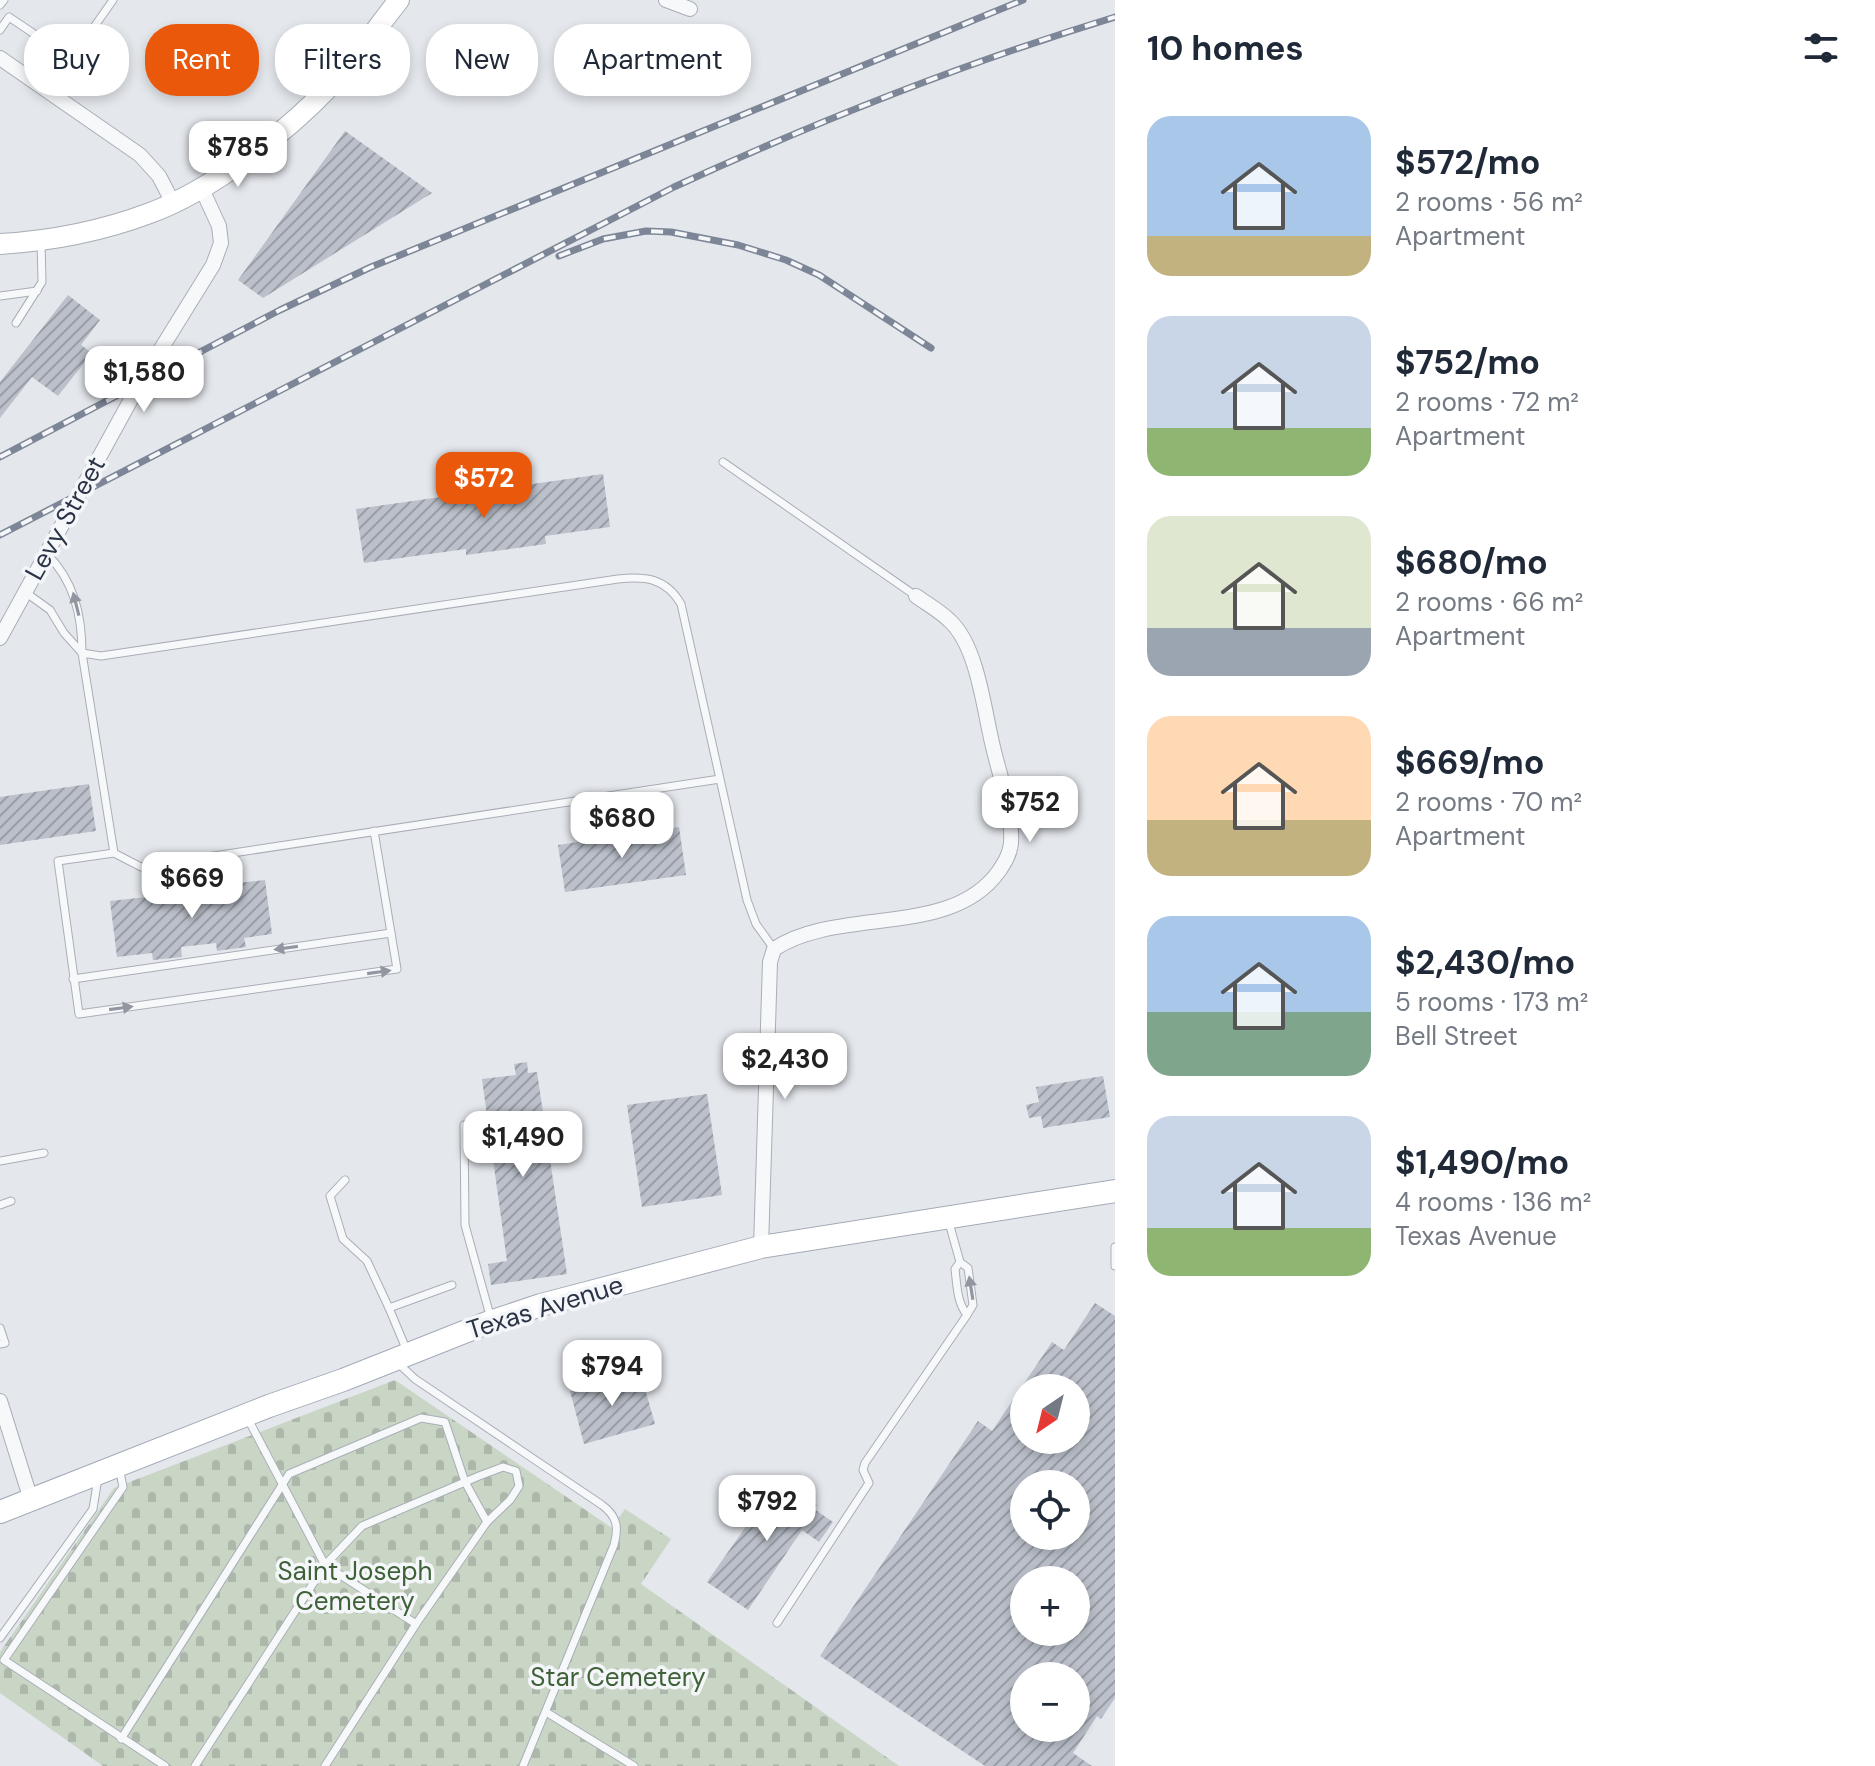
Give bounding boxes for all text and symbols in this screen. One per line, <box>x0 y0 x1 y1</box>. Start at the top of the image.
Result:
chip: Buy <box>24 24 129 96</box>
chip: Rent <box>145 24 259 96</box>
chip: Filters <box>275 24 410 96</box>
chip: New <box>426 24 538 96</box>
chip: Apartment <box>554 24 751 96</box>
text: 10 homes <box>1147 26 1304 71</box>
icon: filters <box>1799 26 1843 70</box>
pin: $785 <box>191 121 285 189</box>
text: $785 <box>207 130 269 164</box>
text: $572/mo <box>1395 140 1541 185</box>
icon: home <box>1211 148 1307 244</box>
text: 2 rooms · 56 m² <box>1395 185 1583 219</box>
text: Apartment <box>1395 219 1526 253</box>
text: $752/mo <box>1395 340 1540 385</box>
pin: $1,580 <box>79 346 209 414</box>
icon: home <box>1211 348 1307 444</box>
text: $1,580 <box>103 355 185 389</box>
text: 2 rooms · 72 m² <box>1395 385 1579 419</box>
text: Apartment <box>1395 419 1526 453</box>
street label: Levy Street <box>17 450 113 586</box>
pin: $572 <box>437 452 531 520</box>
text: $572 <box>454 461 514 495</box>
text: $680/mo <box>1395 540 1548 585</box>
icon: home <box>1211 548 1307 644</box>
text: 2 rooms · 66 m² <box>1395 585 1583 619</box>
one-way arrow <box>69 592 81 617</box>
text: Apartment <box>1395 619 1526 653</box>
text: $669/mo <box>1395 740 1544 785</box>
icon: home <box>1211 748 1307 844</box>
pin: $752 <box>983 776 1077 844</box>
text: $752 <box>1000 785 1060 819</box>
text: 2 rooms · 70 m² <box>1395 785 1582 819</box>
pin: $680 <box>575 792 669 860</box>
text: $680 <box>589 801 655 835</box>
text: Apartment <box>1395 819 1526 853</box>
pin: $669 <box>145 852 239 920</box>
text: $669 <box>160 861 224 895</box>
text: $2,430/mo <box>1395 940 1575 985</box>
one-way arrow <box>273 942 298 955</box>
icon: home <box>1211 948 1307 1044</box>
one-way arrow <box>367 965 392 978</box>
text: 5 rooms · 173 m² <box>1395 985 1588 1019</box>
one-way arrow <box>109 1001 134 1014</box>
text: Bell Street <box>1395 1019 1518 1053</box>
pin: $2,430 <box>720 1033 850 1101</box>
text: $2,430 <box>741 1042 829 1076</box>
pin: $1,490 <box>458 1111 588 1179</box>
text: $1,490 <box>481 1120 565 1154</box>
text: $1,490/mo <box>1395 1140 1569 1185</box>
icon: home <box>1211 1148 1307 1244</box>
text: 4 rooms · 136 m² <box>1395 1185 1591 1219</box>
text: Texas Avenue <box>1395 1219 1557 1253</box>
street label: Texas Avenue <box>463 1267 627 1347</box>
one-way arrow <box>964 1276 976 1301</box>
pin: $794 <box>565 1340 659 1408</box>
text: $794 <box>581 1349 643 1383</box>
north arrow <box>1010 1374 1090 1454</box>
map controls <box>1010 1374 1090 1742</box>
button: locate <box>1010 1470 1090 1550</box>
pin: $792 <box>720 1475 814 1543</box>
text: $792 <box>737 1484 797 1518</box>
park label: Saint Joseph Cemetery <box>278 1554 433 1618</box>
button: + <box>1010 1566 1090 1646</box>
park label: Star Cemetery <box>530 1660 706 1694</box>
button: − <box>1010 1662 1090 1742</box>

